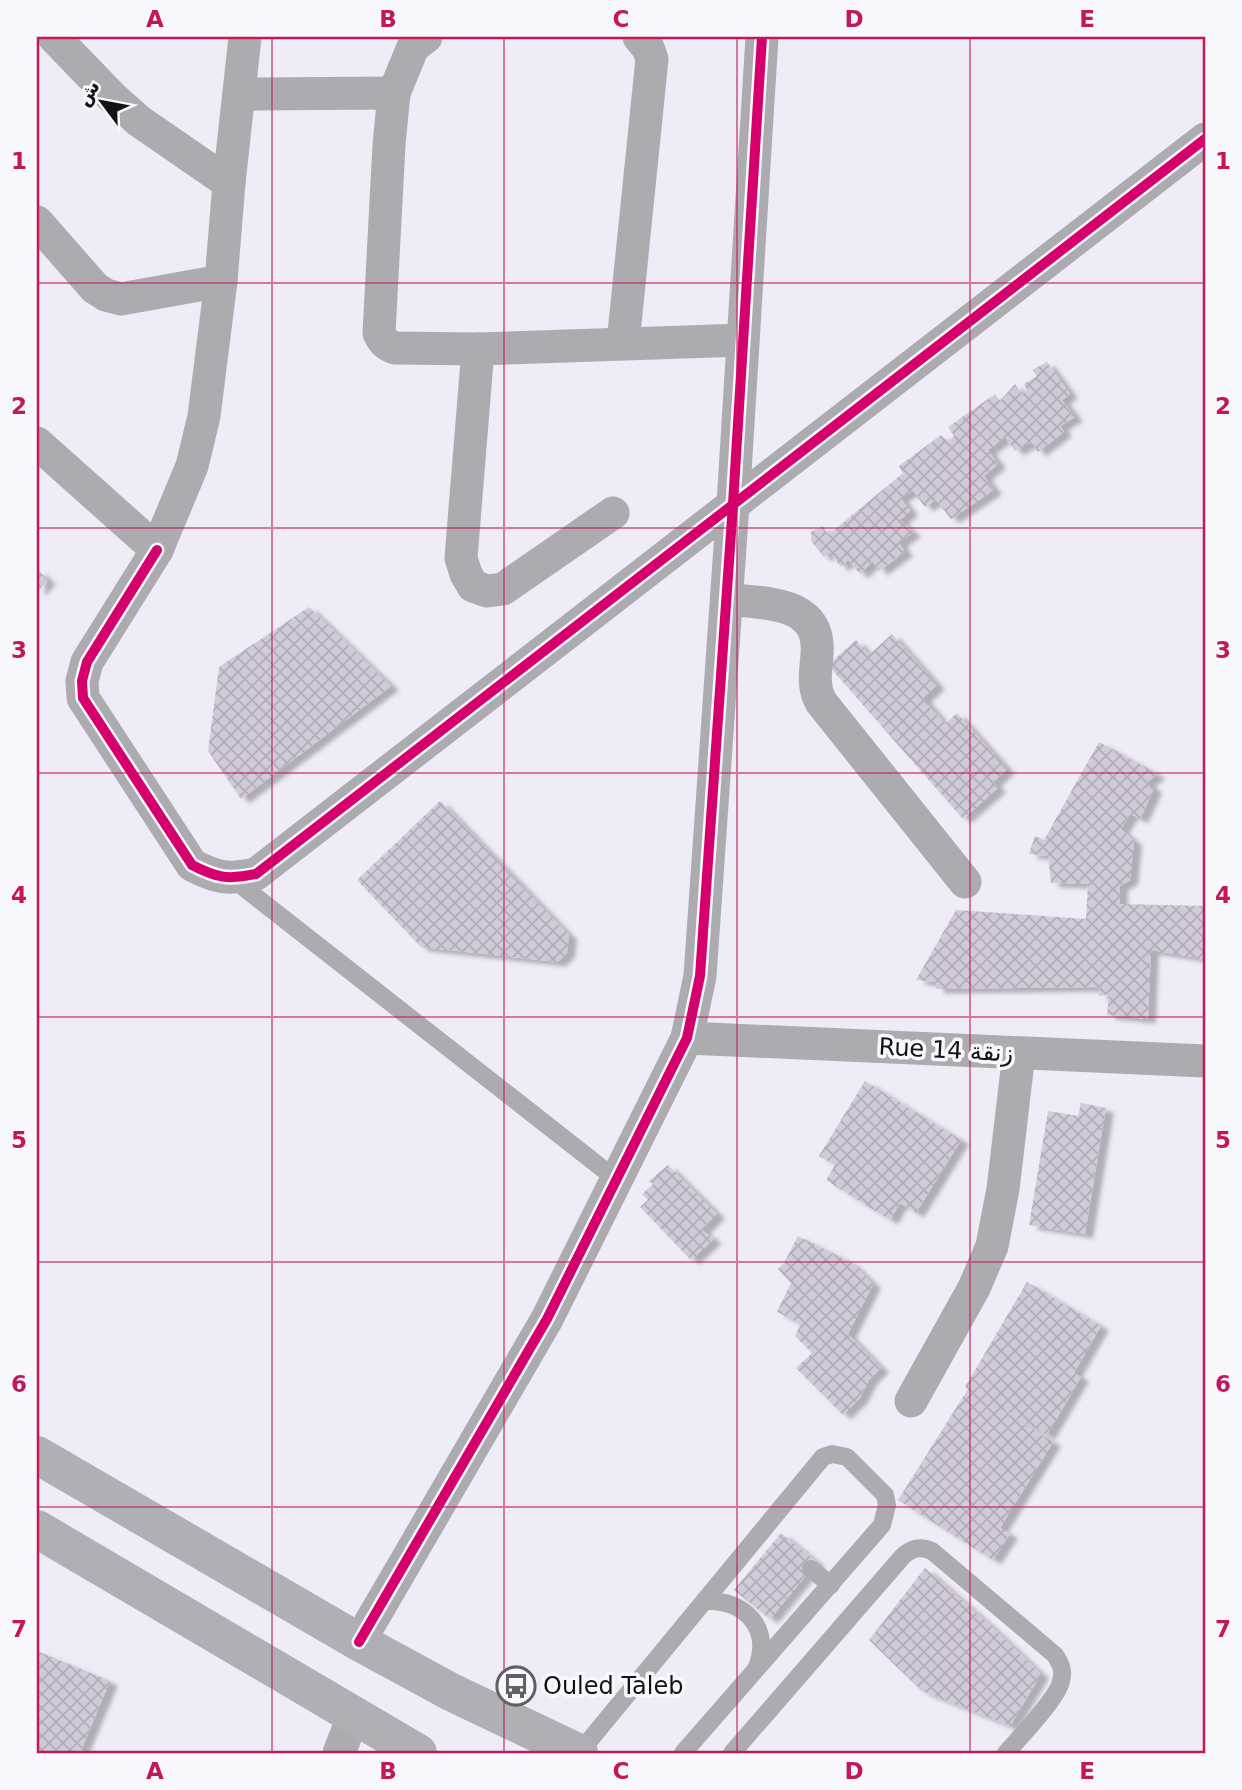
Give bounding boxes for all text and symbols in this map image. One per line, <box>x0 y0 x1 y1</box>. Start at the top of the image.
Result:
text: A <box>146 6 164 32</box>
text: B <box>379 6 397 32</box>
text: C <box>613 6 629 32</box>
text: D <box>844 6 864 32</box>
text: E <box>1079 6 1095 32</box>
north arrow <box>66 66 136 136</box>
text: ش <box>71 76 105 110</box>
text: 1 <box>11 148 27 174</box>
text: 1 <box>1215 148 1231 174</box>
text: 2 <box>11 393 27 419</box>
text: 2 <box>1215 393 1231 419</box>
text: 3 <box>11 637 27 663</box>
text: 3 <box>1215 637 1231 663</box>
text: 4 <box>11 882 27 908</box>
text: 4 <box>1215 882 1231 908</box>
street label: Rue 14 زنقة <box>878 1032 1014 1068</box>
text: 5 <box>11 1127 27 1153</box>
text: 5 <box>1215 1127 1231 1153</box>
text: 6 <box>11 1371 27 1397</box>
text: 6 <box>1215 1371 1231 1397</box>
text: 7 <box>11 1616 27 1642</box>
text: 7 <box>1215 1616 1231 1642</box>
bus stop icon: Ouled Taleb <box>495 1665 537 1707</box>
place label: Ouled Taleb <box>543 1672 683 1700</box>
text: A <box>146 1758 164 1784</box>
text: B <box>379 1758 397 1784</box>
text: C <box>613 1758 629 1784</box>
text: D <box>844 1758 864 1784</box>
text: E <box>1079 1758 1095 1784</box>

